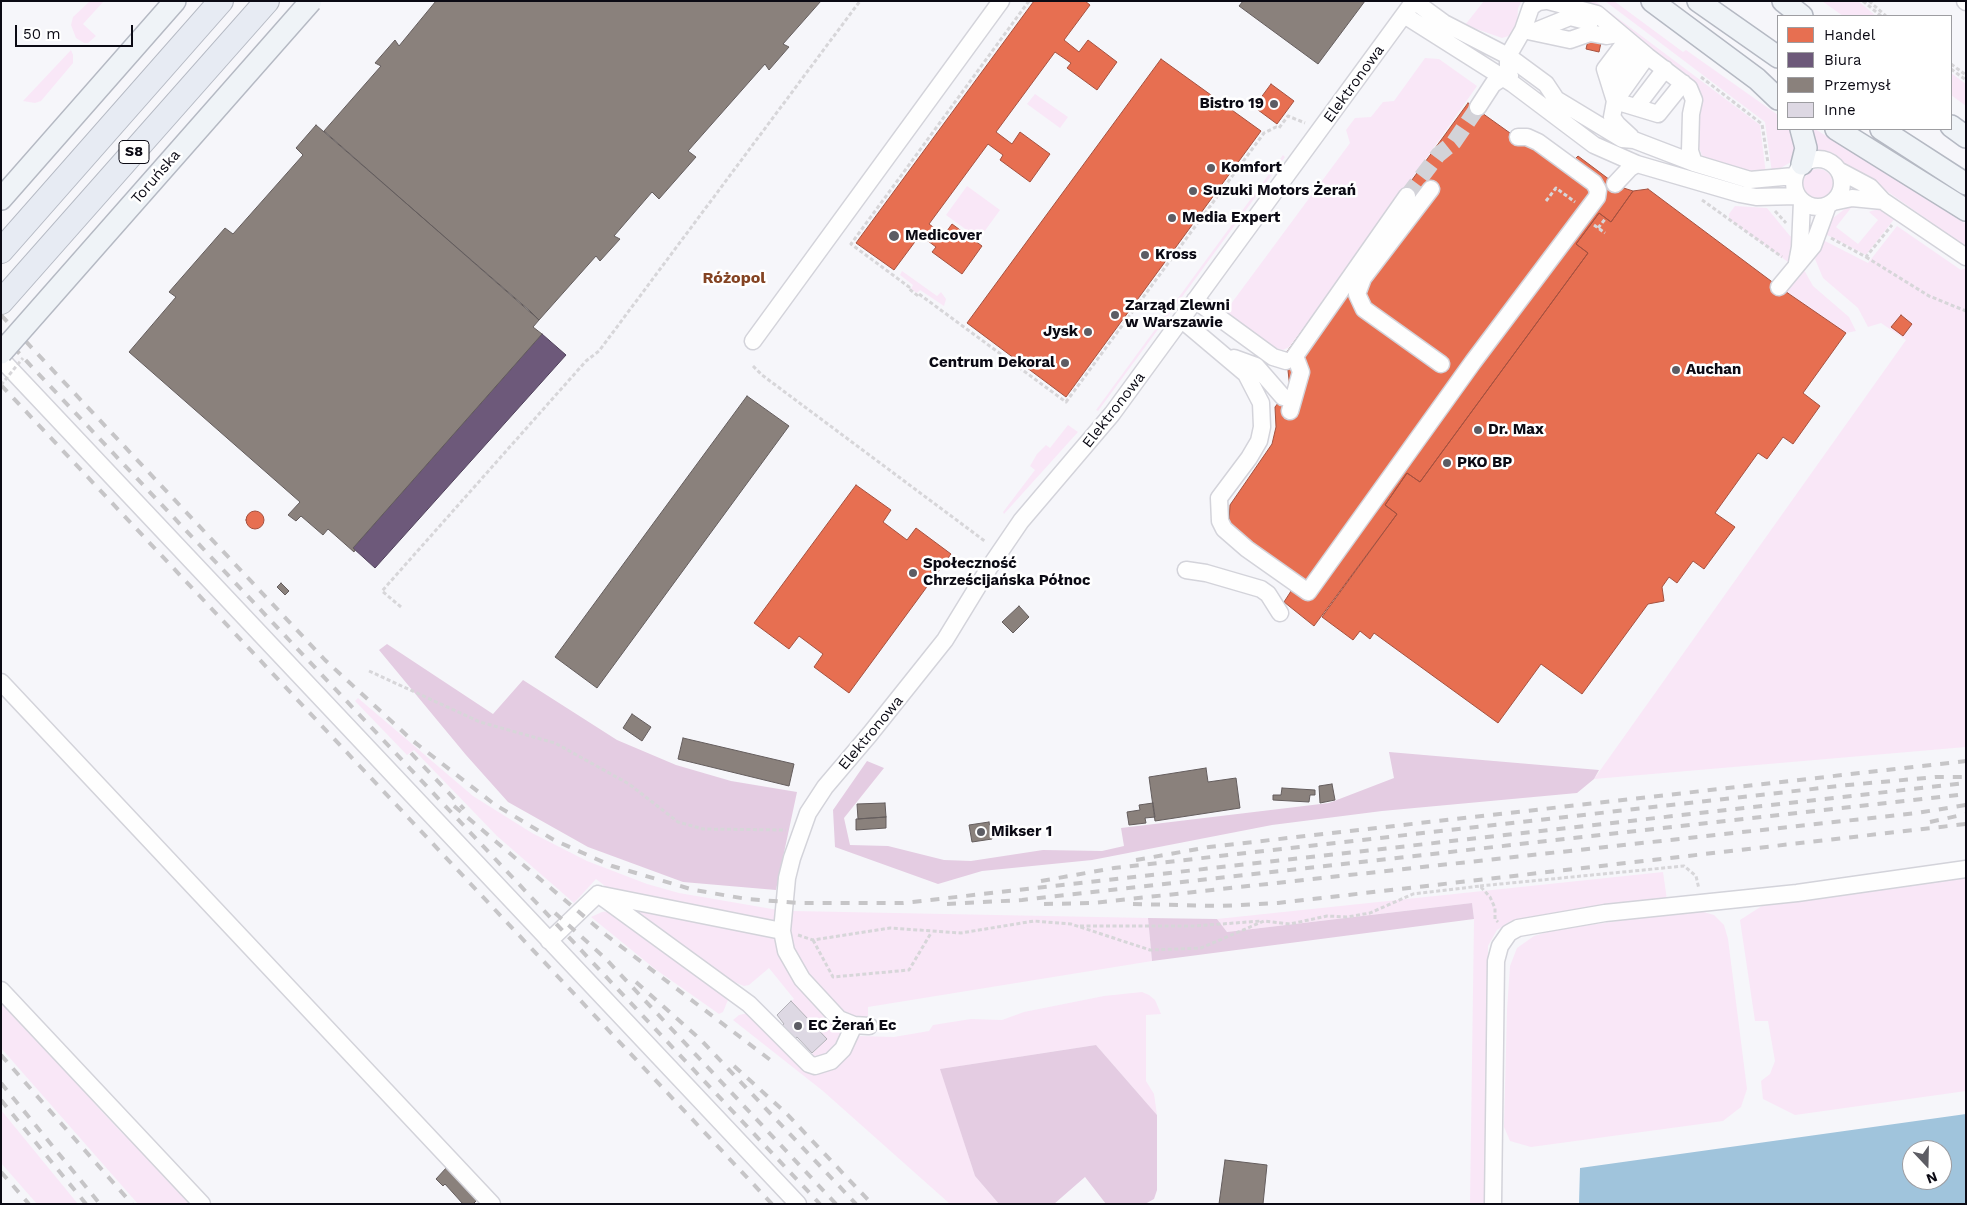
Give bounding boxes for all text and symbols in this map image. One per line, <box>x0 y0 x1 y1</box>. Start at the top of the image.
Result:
scale bar <box>18 15 135 47</box>
legend <box>1777 15 1952 130</box>
text: 50 m <box>23 25 60 43</box>
text: Handel <box>1824 26 1875 44</box>
street label: Elektronowa <box>1320 42 1388 126</box>
text: Biura <box>1824 51 1861 69</box>
text: Przemysł <box>1824 76 1891 94</box>
place label: Bistro 19 <box>1199 95 1264 113</box>
marker: Bistro 19 <box>1268 98 1280 110</box>
text: Inne <box>1824 101 1856 119</box>
road number: S8 <box>119 140 149 163</box>
street label: Toruńska <box>128 146 184 208</box>
place label: Komfort <box>1221 159 1282 177</box>
marker: Komfort <box>1205 162 1217 174</box>
place label: Suzuki Motors Żerań <box>1203 182 1356 200</box>
marker: Suzuki Motors Żerań <box>1187 185 1199 197</box>
place label: Media Expert <box>1182 209 1280 227</box>
marker: Media Expert <box>1166 212 1178 224</box>
place label: Medicover <box>905 227 982 245</box>
marker: Medicover <box>887 229 901 243</box>
place label: Kross <box>1155 246 1197 264</box>
marker: Kross <box>1139 249 1151 261</box>
district label: Różopol <box>702 268 766 288</box>
place label: Zarząd Zlewni w Warszawie <box>1125 297 1230 332</box>
marker: Zarząd Zlewni w Warszawie <box>1109 309 1121 321</box>
place label: Jysk <box>1043 323 1078 341</box>
marker: Jysk <box>1082 326 1094 338</box>
place label: Centrum Dekoral <box>929 354 1055 372</box>
marker: Centrum Dekoral <box>1059 357 1071 369</box>
place label: Auchan <box>1686 361 1741 379</box>
marker: Auchan <box>1670 364 1682 376</box>
street label: Elektronowa <box>1079 368 1149 452</box>
place label: Dr. Max <box>1488 421 1544 439</box>
marker: Dr. Max <box>1472 424 1484 436</box>
place label: PKO BP <box>1457 454 1512 472</box>
marker: PKO BP <box>1441 457 1453 469</box>
place label: Społeczność Chrześcijańska Północ <box>923 555 1090 590</box>
marker: Społeczność Chrześcijańska Północ <box>907 567 919 579</box>
street label: Elektronowa <box>835 692 907 774</box>
place label: Mikser 1 <box>991 823 1052 841</box>
marker: Mikser 1 <box>975 826 987 838</box>
place label: EC Żerań Ec <box>808 1017 896 1035</box>
marker: EC Żerań Ec <box>792 1020 804 1032</box>
north arrow <box>1902 1140 1952 1190</box>
text: N <box>1924 1169 1940 1187</box>

